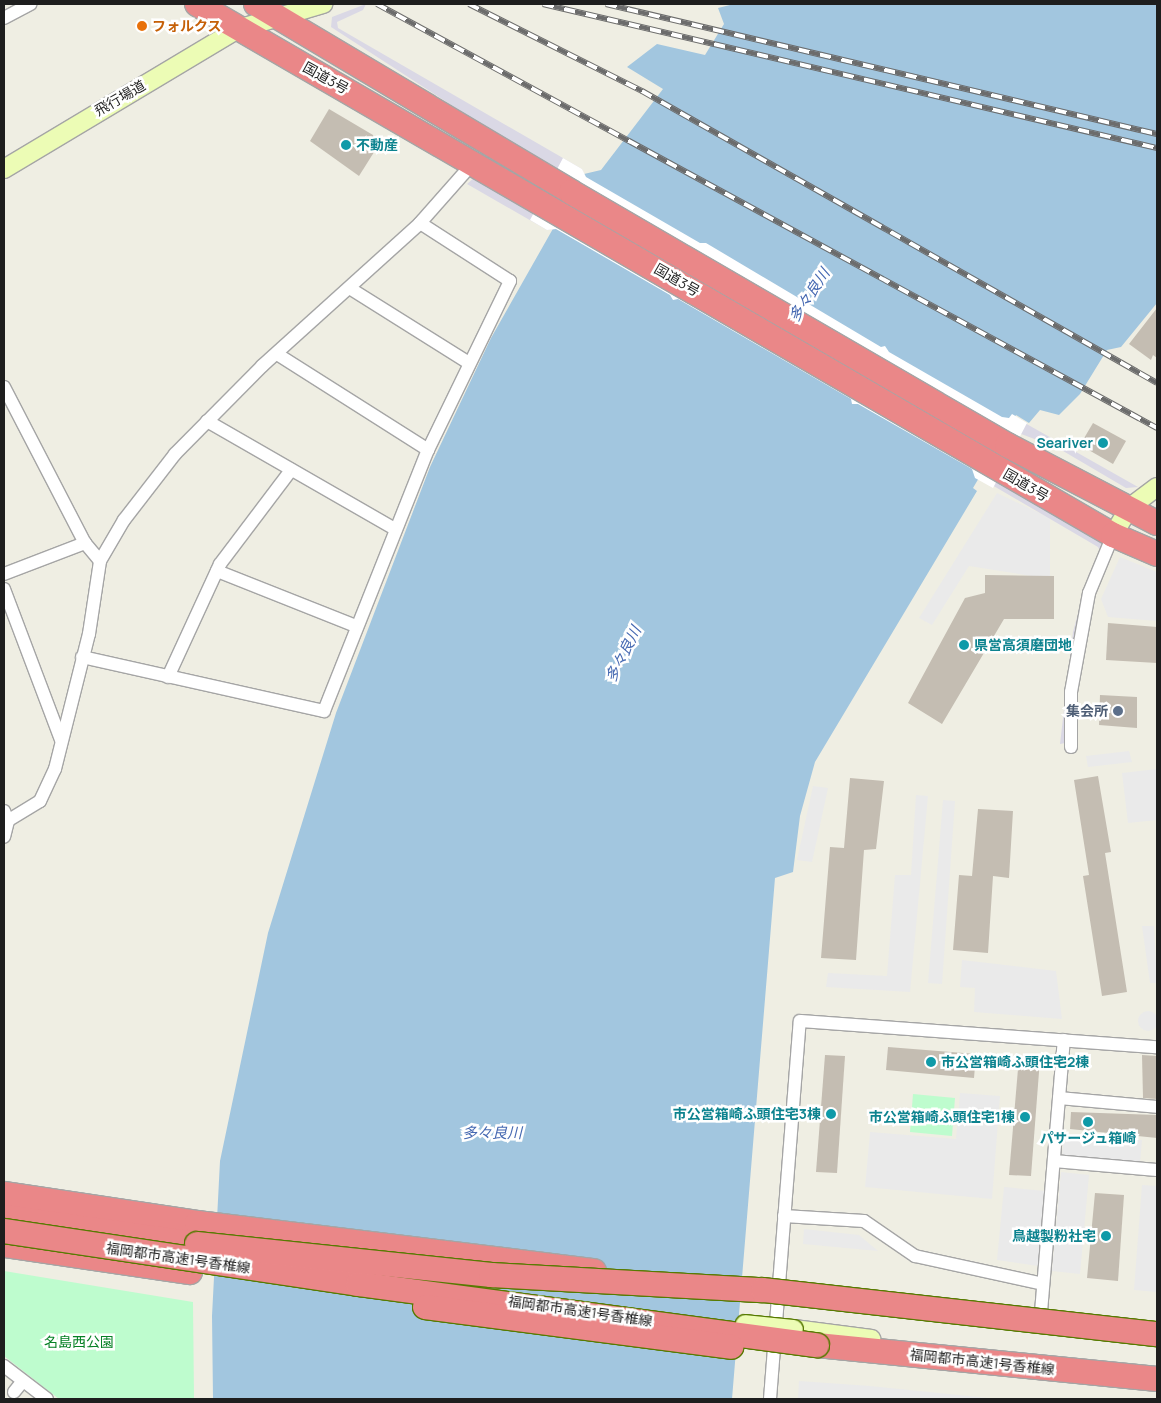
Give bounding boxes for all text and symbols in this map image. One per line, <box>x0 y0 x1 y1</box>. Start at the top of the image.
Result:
place label: フォルクス <box>152 18 222 34</box>
marker: フォルクス <box>136 20 148 32</box>
street label: 国道3号 <box>300 59 352 97</box>
street label: 飛行場道 <box>92 77 148 119</box>
place label: 不動産 <box>356 137 398 153</box>
marker: 不動産 <box>340 139 352 151</box>
street label: 国道3号 <box>651 260 703 300</box>
water label: 多々良川 <box>785 265 833 325</box>
place label: Seariver <box>1036 435 1093 451</box>
marker: Seariver <box>1097 437 1109 449</box>
street label: 国道3号 <box>1000 465 1052 505</box>
water label: 多々良川 <box>601 623 645 685</box>
place label: 県営高須磨団地 <box>974 637 1072 653</box>
marker: 県営高須磨団地 <box>958 639 970 651</box>
place label: 集会所 <box>1066 703 1108 719</box>
marker: 集会所 <box>1112 705 1124 717</box>
place label: 市公営箱崎ふ頭住宅2棟 <box>941 1054 1089 1070</box>
marker: 市公営箱崎ふ頭住宅2棟 <box>925 1056 937 1068</box>
place label: 市公営箱崎ふ頭住宅3棟 <box>673 1106 821 1122</box>
marker: 市公営箱崎ふ頭住宅3棟 <box>825 1108 837 1120</box>
place label: 市公営箱崎ふ頭住宅1棟 <box>869 1109 1015 1125</box>
marker: 市公営箱崎ふ頭住宅1棟 <box>1019 1111 1031 1123</box>
marker: パサージュ箱崎 <box>1082 1116 1094 1128</box>
water label: 多々良川 <box>462 1124 522 1142</box>
place label: パサージュ箱崎 <box>1039 1130 1137 1146</box>
place label: 鳥越製粉社宅 <box>1012 1228 1096 1244</box>
marker: 鳥越製粉社宅 <box>1100 1230 1112 1242</box>
street label: 福岡都市高速1号香椎線 <box>105 1240 251 1276</box>
street label: 福岡都市高速1号香椎線 <box>507 1293 653 1329</box>
park label: 名島西公園 <box>44 1334 114 1350</box>
street label: 福岡都市高速1号香椎線 <box>909 1346 1055 1378</box>

